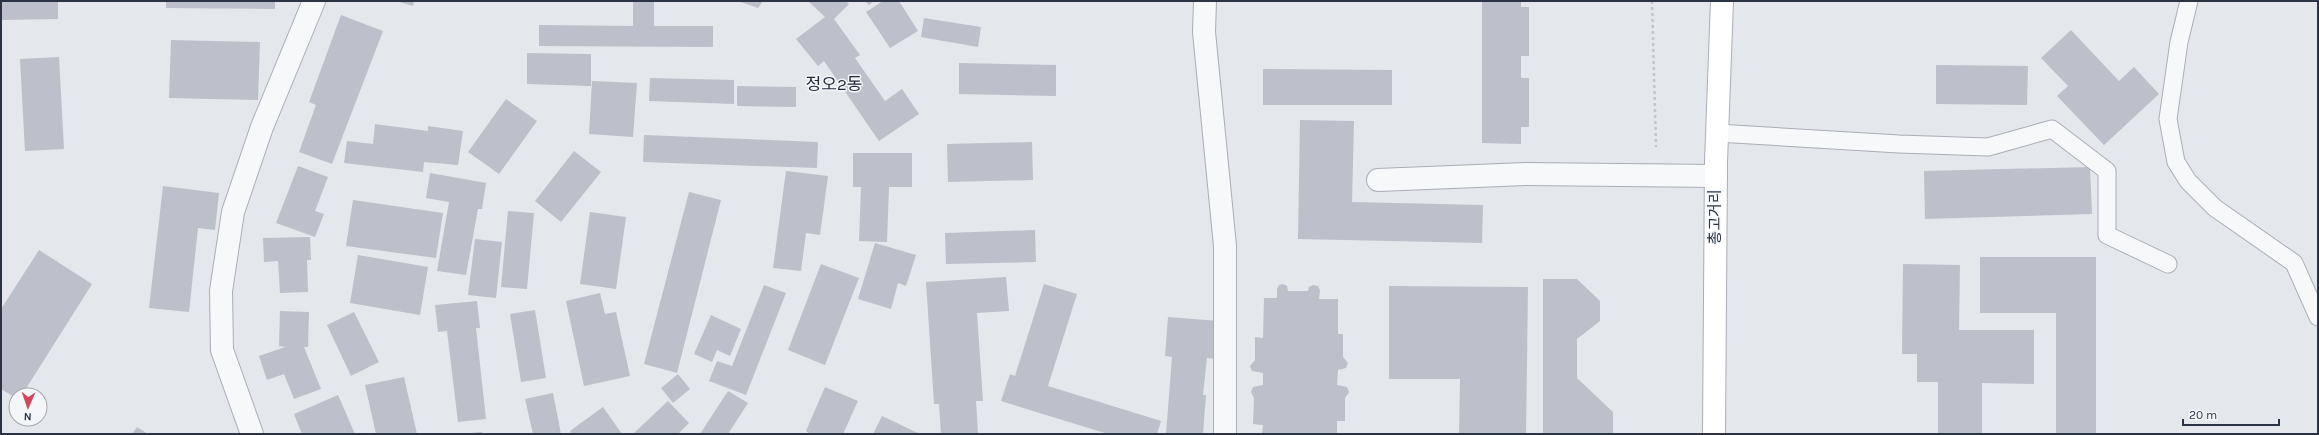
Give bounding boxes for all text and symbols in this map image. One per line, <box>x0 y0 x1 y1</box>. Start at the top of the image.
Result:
district label: 정오2동 <box>806 74 862 94</box>
street label: 총고거리 <box>1706 189 1724 245</box>
north arrow <box>8 387 48 427</box>
scale bar <box>2183 401 2279 427</box>
text: 20 m <box>2189 408 2217 422</box>
text: N <box>23 410 32 423</box>

